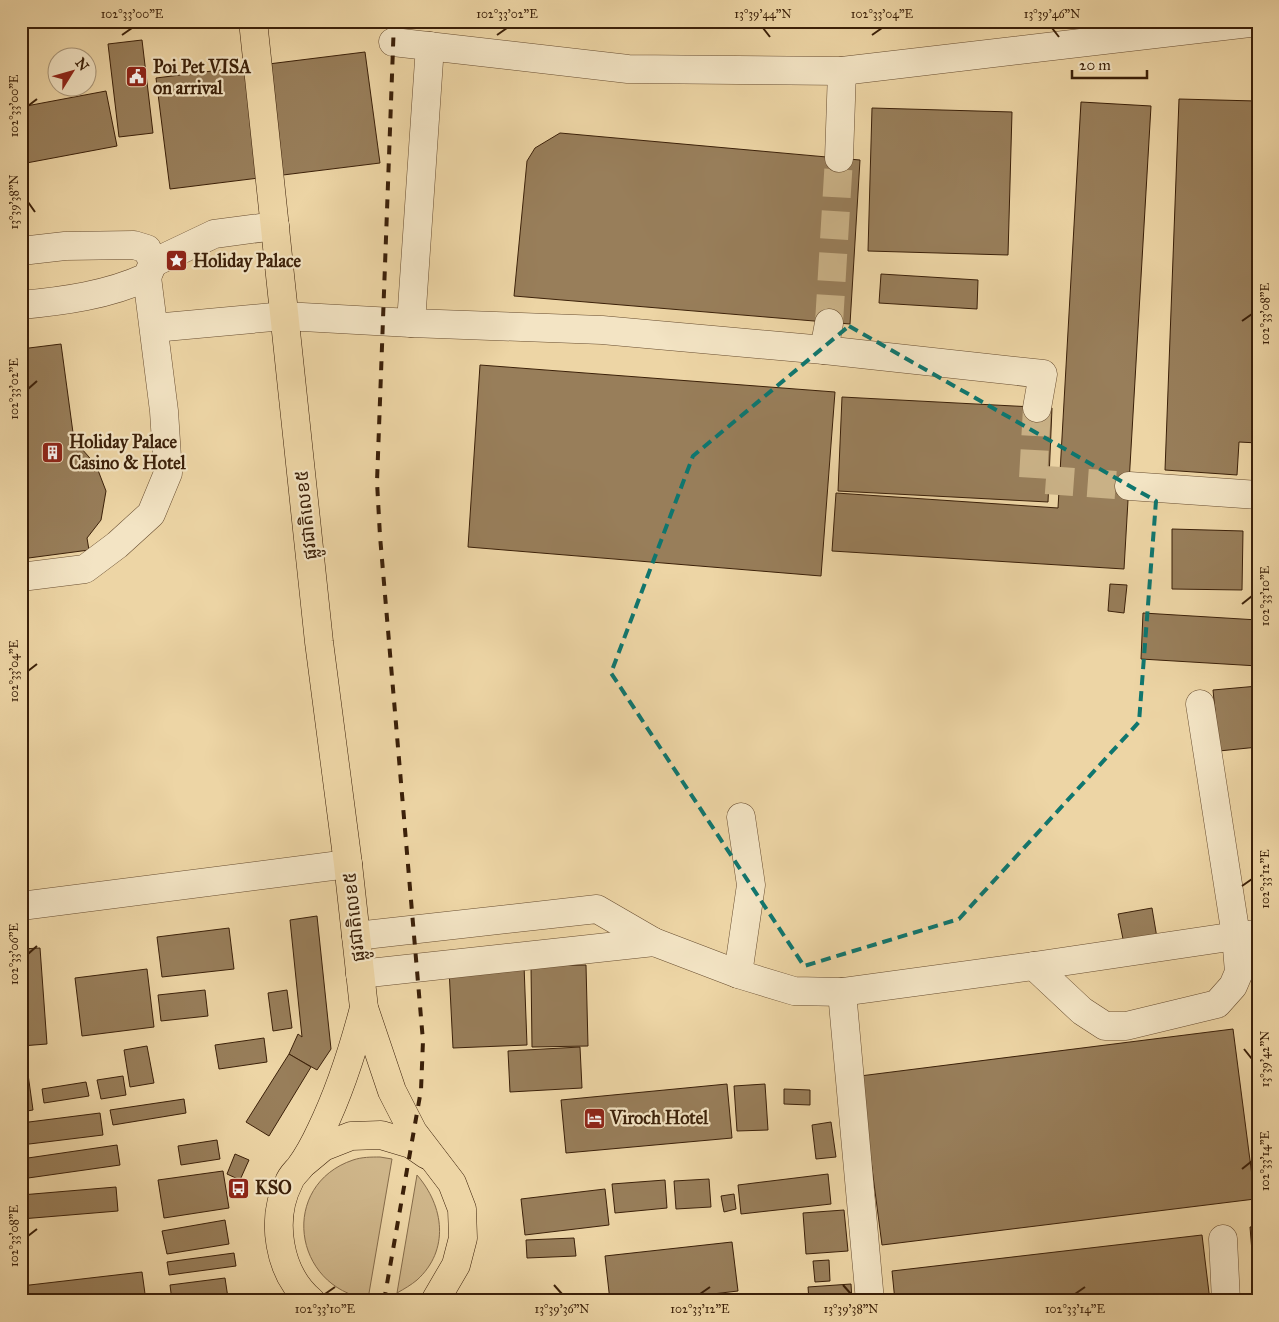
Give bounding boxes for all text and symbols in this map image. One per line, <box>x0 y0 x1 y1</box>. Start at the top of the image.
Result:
text: 102°33'00"E <box>101 7 164 21</box>
text: 102°33'02"E <box>476 7 538 21</box>
text: 13°39'44"N <box>734 7 792 21</box>
text: 102°33'04"E <box>851 7 914 21</box>
text: 13°39'46"N <box>1024 7 1080 21</box>
north arrow <box>48 48 98 98</box>
scale bar <box>1072 48 1146 80</box>
text: N <box>72 55 92 74</box>
place label: Poi Pet VISA on arrival <box>153 56 252 99</box>
text: 20 m <box>1079 56 1111 74</box>
public building icon: Poi Pet VISA on arrival <box>125 65 149 89</box>
text: 102°33'00"E <box>7 74 21 137</box>
text: 13°39'38"N <box>7 174 21 230</box>
place icon: Holiday Palace <box>165 249 189 273</box>
place label: Holiday Palace <box>193 250 302 273</box>
text: 102°33'08"E <box>1258 283 1272 345</box>
text: 102°33'02"E <box>7 358 21 420</box>
place label: Holiday Palace Casino & Hotel <box>69 431 187 474</box>
building icon: Holiday Palace Casino & Hotel <box>41 440 65 464</box>
street label: ផ្លូវជាតិលេខ៥ <box>290 468 327 561</box>
text: 102°33'10"E <box>1258 565 1272 626</box>
text: 102°33'04"E <box>7 639 21 702</box>
text: 102°33'12"E <box>1258 849 1272 909</box>
street label: ផ្លូវជាតិលេខ៥ <box>338 870 375 963</box>
text: 102°33'06"E <box>7 923 21 985</box>
text: 13°39'42"N <box>1258 1031 1272 1087</box>
hotel icon: Viroch Hotel <box>582 1106 606 1130</box>
place label: Viroch Hotel <box>609 1107 709 1129</box>
text: 102°33'14"E <box>1258 1131 1272 1191</box>
bus stop icon: KSO <box>227 1176 251 1200</box>
place label: KSO <box>255 1177 292 1199</box>
text: 102°33'08"E <box>7 1205 21 1267</box>
text: 102°33'10"E <box>295 1302 356 1316</box>
text: 13°39'36"N <box>535 1302 589 1316</box>
text: 102°33'12"E <box>670 1302 730 1316</box>
text: 13°39'38"N <box>823 1302 879 1316</box>
text: 102°33'14"E <box>1045 1302 1105 1316</box>

